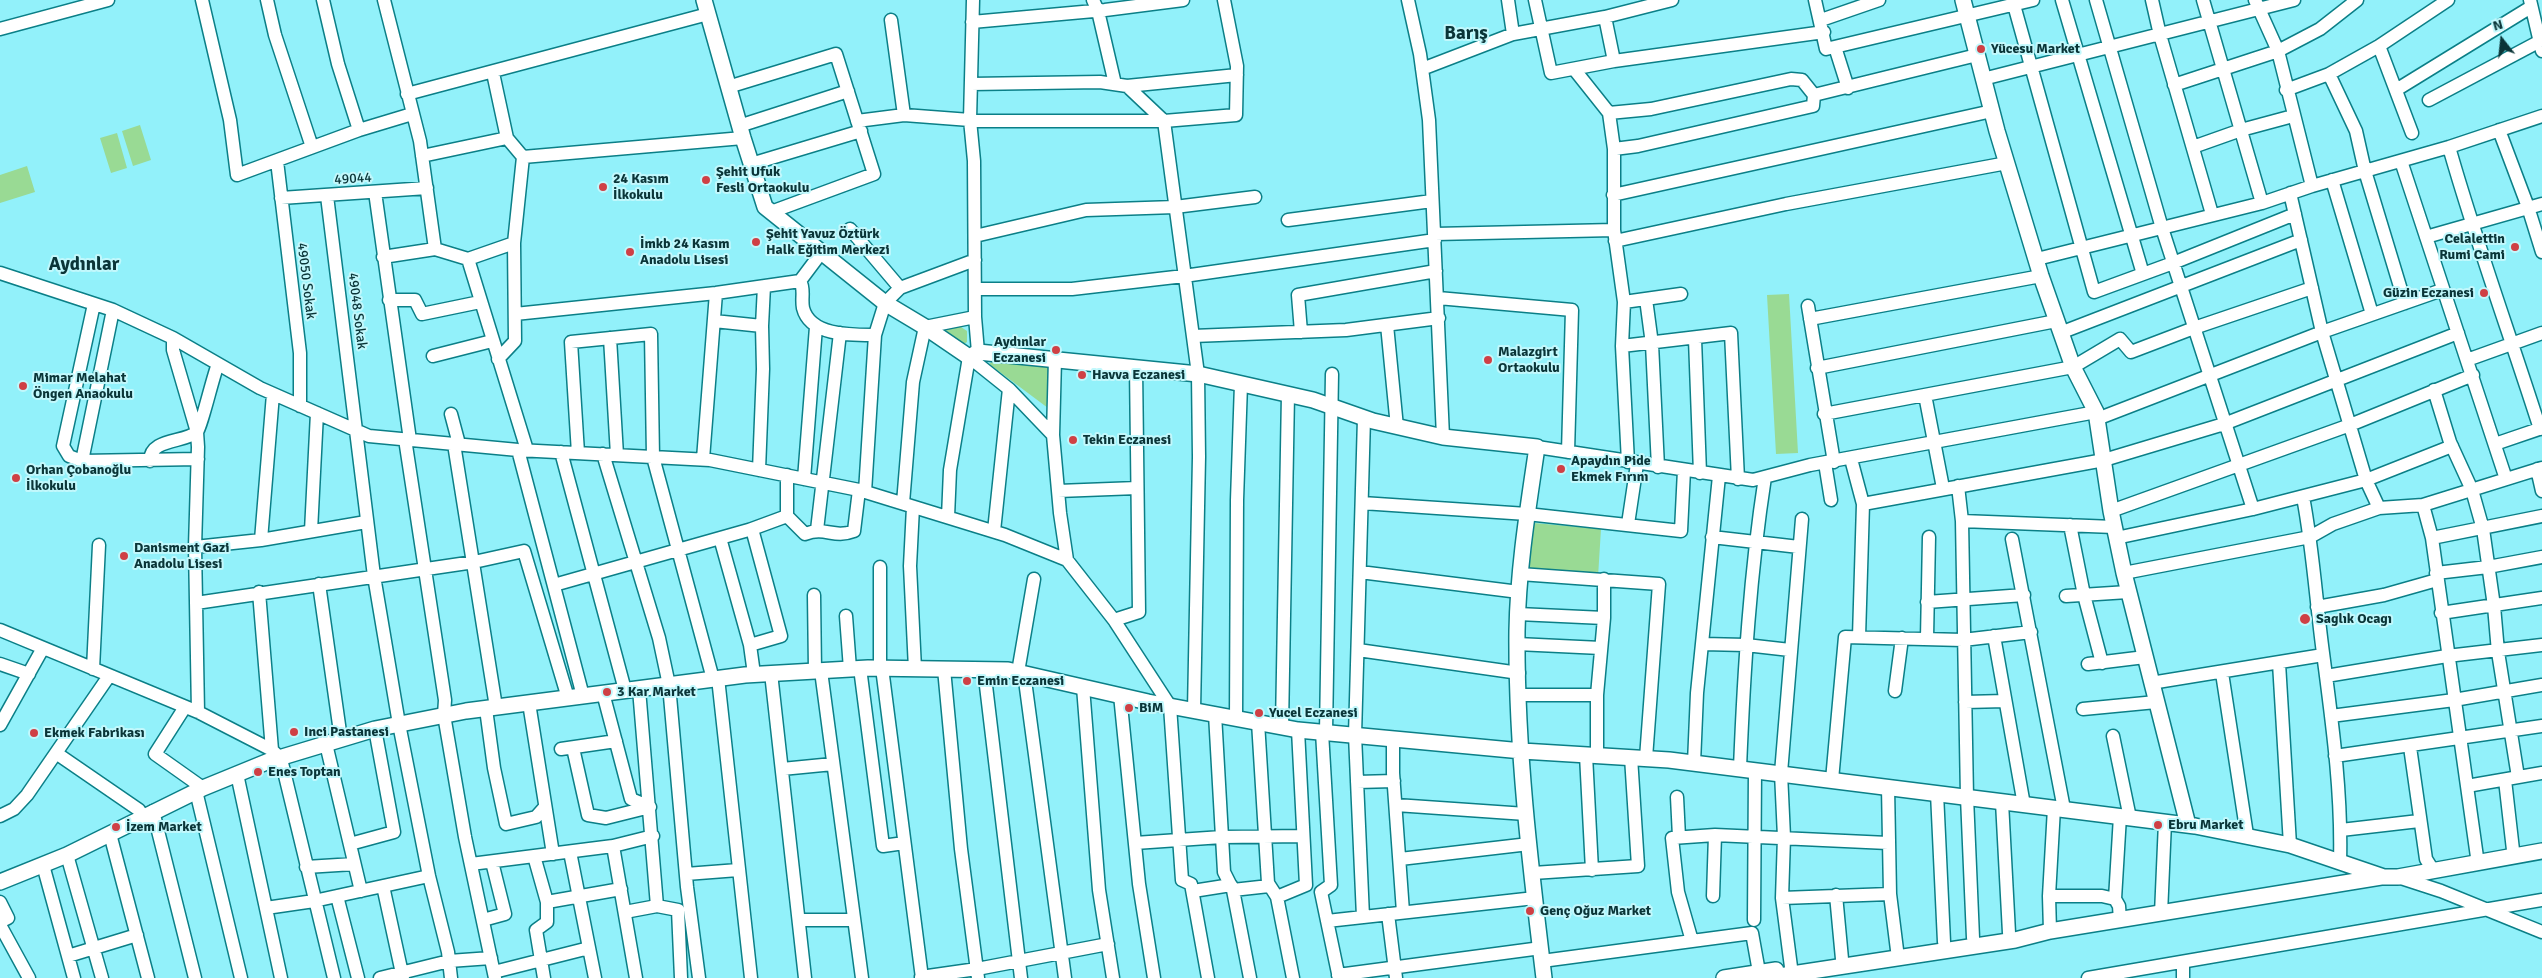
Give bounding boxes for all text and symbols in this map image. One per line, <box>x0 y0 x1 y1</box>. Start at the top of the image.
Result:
north arrow <box>2477 15 2527 65</box>
text: N <box>2491 16 2505 35</box>
district label: Barış <box>1444 23 1488 45</box>
place label: Yücesu Market <box>1991 41 2080 57</box>
marker: Yücesu Market <box>1975 43 1987 55</box>
place label: Şehit Ufuk Fesli Ortaokulu <box>716 164 809 196</box>
street label: 49044 <box>334 169 372 189</box>
place label: 24 Kasım İlkokulu <box>613 171 669 203</box>
marker: Şehit Ufuk Fesli Ortaokulu <box>700 174 712 186</box>
marker: 24 Kasım İlkokulu <box>597 181 609 193</box>
place label: Şehit Yavuz Öztürk Halk Eğitim Merkezi <box>766 226 890 258</box>
place label: Celalettin Rumi Cami <box>2439 231 2505 264</box>
place label: İmkb 24 Kasım Anadolu Lisesi <box>640 236 729 268</box>
marker: Şehit Yavuz Öztürk Halk Eğitim Merkezi <box>750 236 762 248</box>
marker: Celalettin Rumi Cami <box>2509 241 2521 253</box>
street label: 49050 Sokak <box>293 242 319 320</box>
marker: İmkb 24 Kasım Anadolu Lisesi <box>624 246 636 258</box>
district label: Aydınlar <box>49 254 119 276</box>
street label: 49048 Sokak <box>344 272 370 350</box>
place label: Güzin Eczanesi <box>2383 285 2474 301</box>
marker: Güzin Eczanesi <box>2478 287 2490 299</box>
place label: Aydınlar Eczanesi <box>993 334 1046 367</box>
marker: Aydınlar Eczanesi <box>1050 344 1062 356</box>
place label: Malazgirt Ortaokulu <box>1498 344 1560 377</box>
marker: Malazgirt Ortaokulu <box>1482 354 1494 366</box>
place label: Havva Eczanesi <box>1092 367 1185 383</box>
marker: Havva Eczanesi <box>1076 369 1088 381</box>
place label: Mimar Melahat Öngen Anaokulu <box>33 370 133 402</box>
marker: Mimar Melahat Öngen Anaokulu <box>17 380 29 392</box>
place label: Tekin Eczanesi <box>1083 432 1171 448</box>
marker: Tekin Eczanesi <box>1067 434 1079 446</box>
place label: Apaydın Pide Ekmek Fırını <box>1571 453 1651 486</box>
place label: Orhan Çobanoğlu İlkokulu <box>26 462 131 494</box>
marker: Apaydın Pide Ekmek Fırını <box>1555 463 1567 475</box>
marker: Orhan Çobanoğlu İlkokulu <box>10 472 22 484</box>
place label: Danisment Gazi Anadolu Lisesi <box>134 540 229 572</box>
marker: Danisment Gazi Anadolu Lisesi <box>118 550 130 562</box>
place label: Saglık Ocagı <box>2316 611 2392 627</box>
marker: Saglık Ocagı <box>2298 612 2312 626</box>
place label: Emin Eczanesi <box>977 673 1064 689</box>
marker: Emin Eczanesi <box>961 675 973 687</box>
place label: 3 Kar Market <box>617 684 696 700</box>
marker: 3 Kar Market <box>601 686 613 698</box>
place label: BiM <box>1139 700 1163 716</box>
marker: BiM <box>1123 702 1135 714</box>
place label: Yucel Eczanesi <box>1269 705 1358 721</box>
marker: Yucel Eczanesi <box>1253 707 1265 719</box>
place label: Inci Pastanesi <box>304 724 389 740</box>
place label: Ekmek Fabrikası <box>44 725 145 741</box>
marker: Inci Pastanesi <box>288 726 300 738</box>
marker: Ekmek Fabrikası <box>28 727 40 739</box>
place label: Enes Toptan <box>268 764 341 780</box>
marker: Enes Toptan <box>252 766 264 778</box>
place label: Ebru Market <box>2168 817 2244 833</box>
place label: İzem Market <box>126 819 202 835</box>
marker: Ebru Market <box>2152 819 2164 831</box>
marker: İzem Market <box>110 821 122 833</box>
place label: Genç Oğuz Market <box>1540 903 1651 919</box>
marker: Genç Oğuz Market <box>1524 905 1536 917</box>

